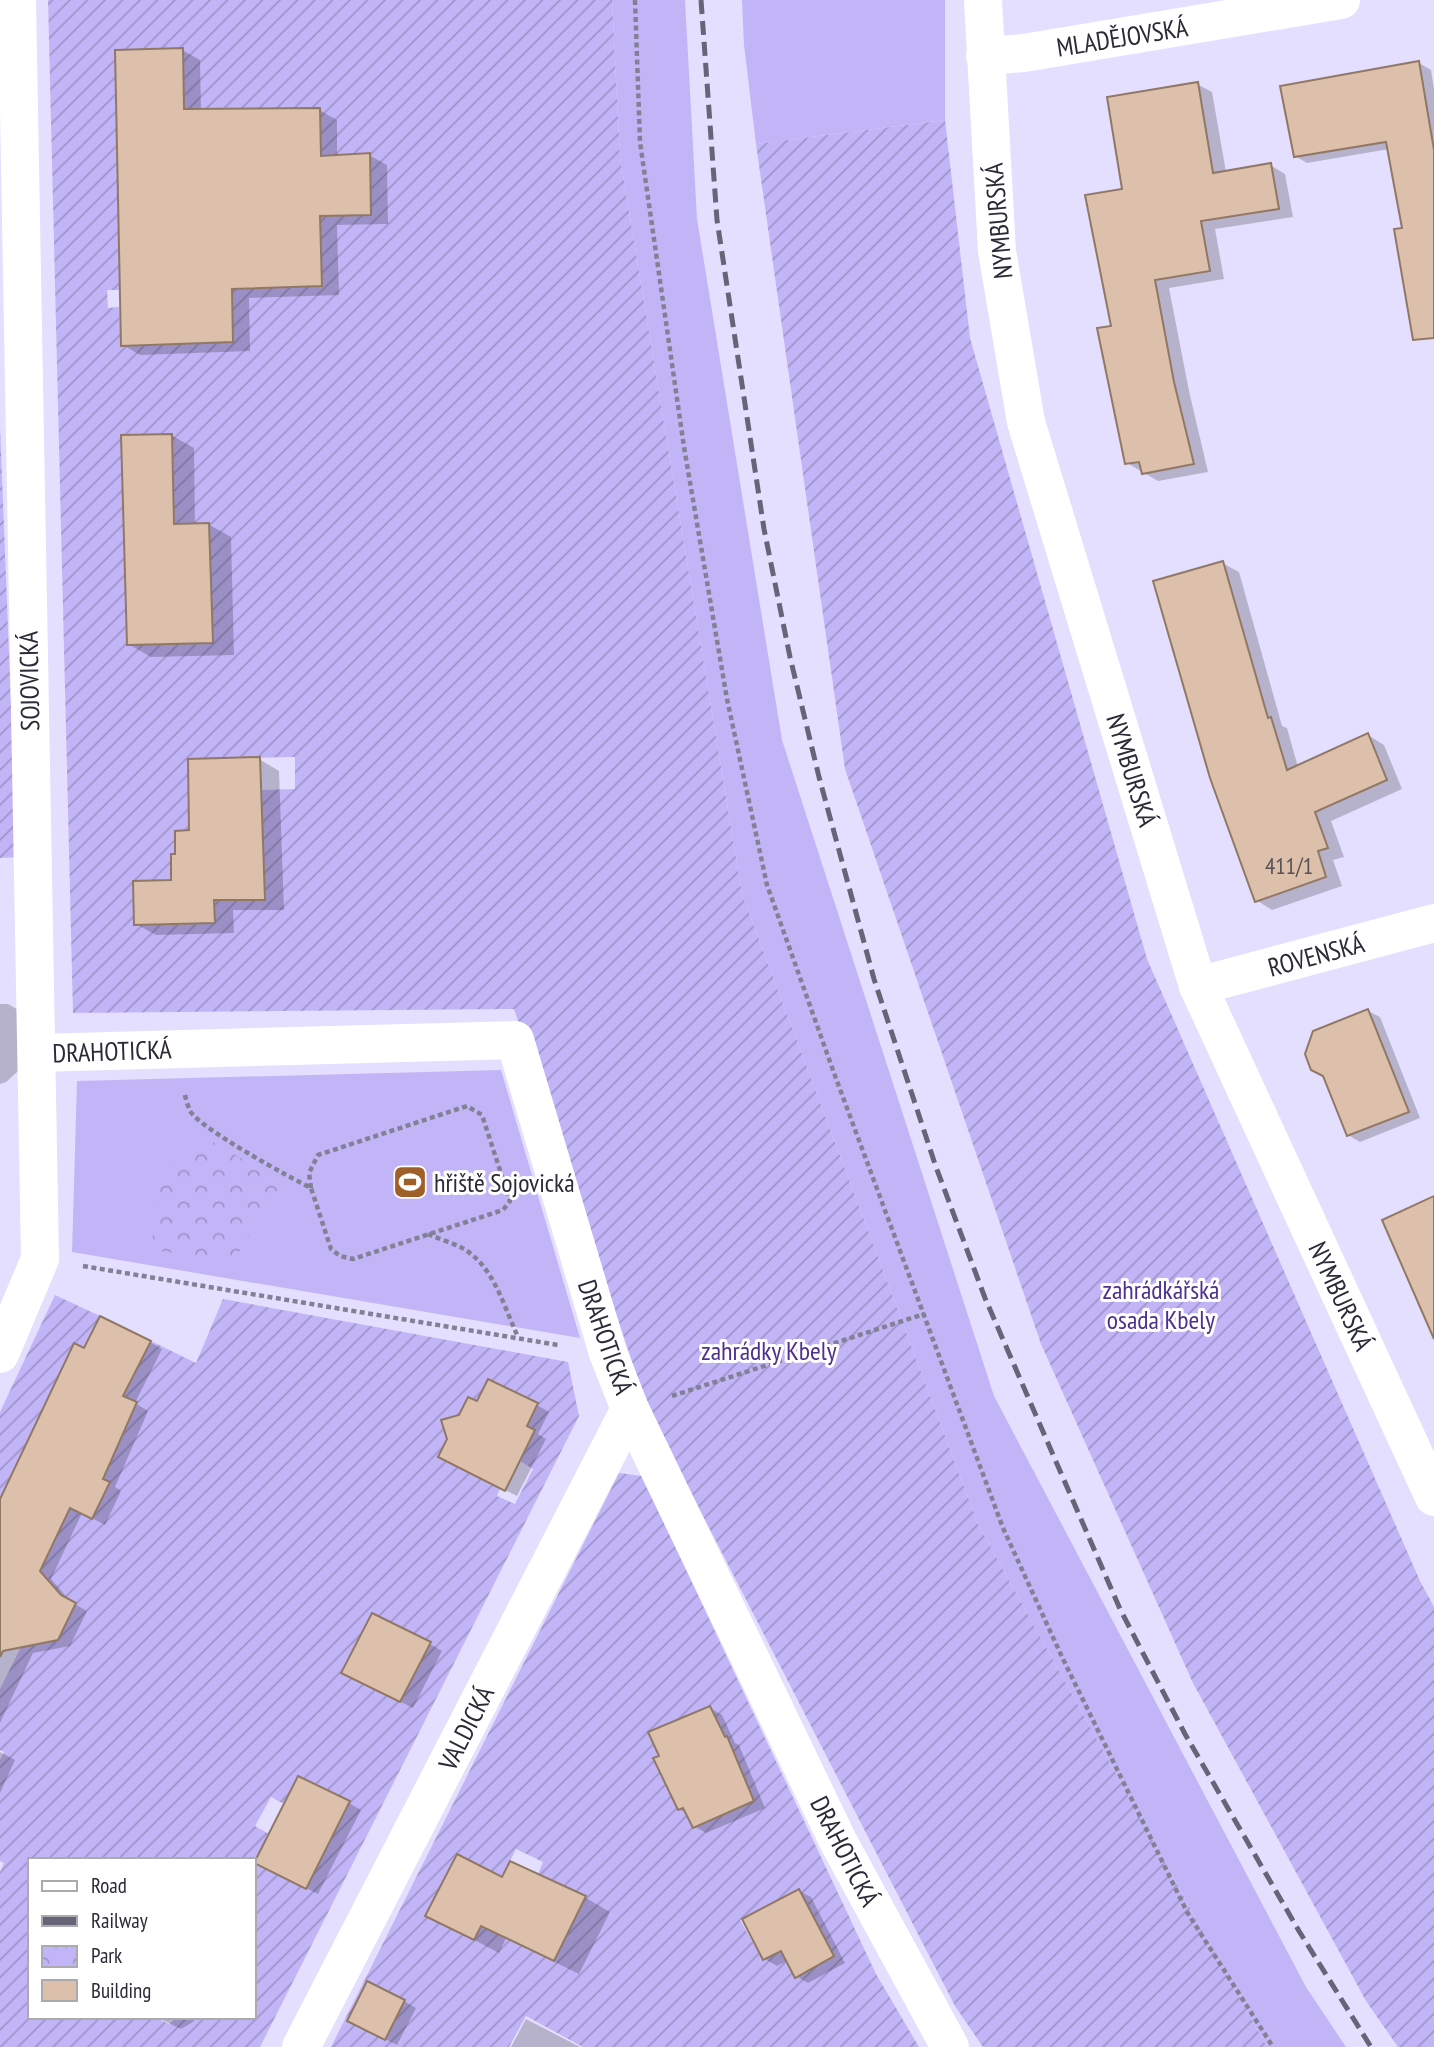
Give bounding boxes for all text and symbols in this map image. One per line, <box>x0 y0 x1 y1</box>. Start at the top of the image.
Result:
street label: MLADĚJOVSKÁ <box>1054 10 1191 64</box>
street label: NYMBURSKÁ <box>976 161 1020 280</box>
street label: SOJOVICKÁ <box>12 630 46 731</box>
street label: NYMBURSKÁ <box>1099 710 1165 831</box>
house number: 411/1 <box>1265 851 1313 880</box>
street label: ROVENSKÁ <box>1264 926 1368 984</box>
street label: DRAHOTICKÁ <box>52 1032 173 1070</box>
sports icon: hřiště Sojovická <box>391 1163 429 1201</box>
place label: hřiště Sojovická <box>434 1166 575 1199</box>
street label: NYMBURSKÁ <box>1301 1236 1381 1356</box>
park label: zahrádkářská osada Kbely <box>1103 1273 1219 1336</box>
street label: DRAHOTICKÁ <box>571 1275 641 1399</box>
park label: zahrádky Kbely <box>701 1334 837 1367</box>
street label: VALDICKÁ <box>430 1680 501 1777</box>
street label: DRAHOTICKÁ <box>803 1790 887 1912</box>
legend <box>28 1858 256 2019</box>
text: Road <box>91 1872 127 1899</box>
text: Railway <box>91 1907 148 1934</box>
text: Park <box>91 1942 122 1969</box>
text: Building <box>91 1977 151 2004</box>

